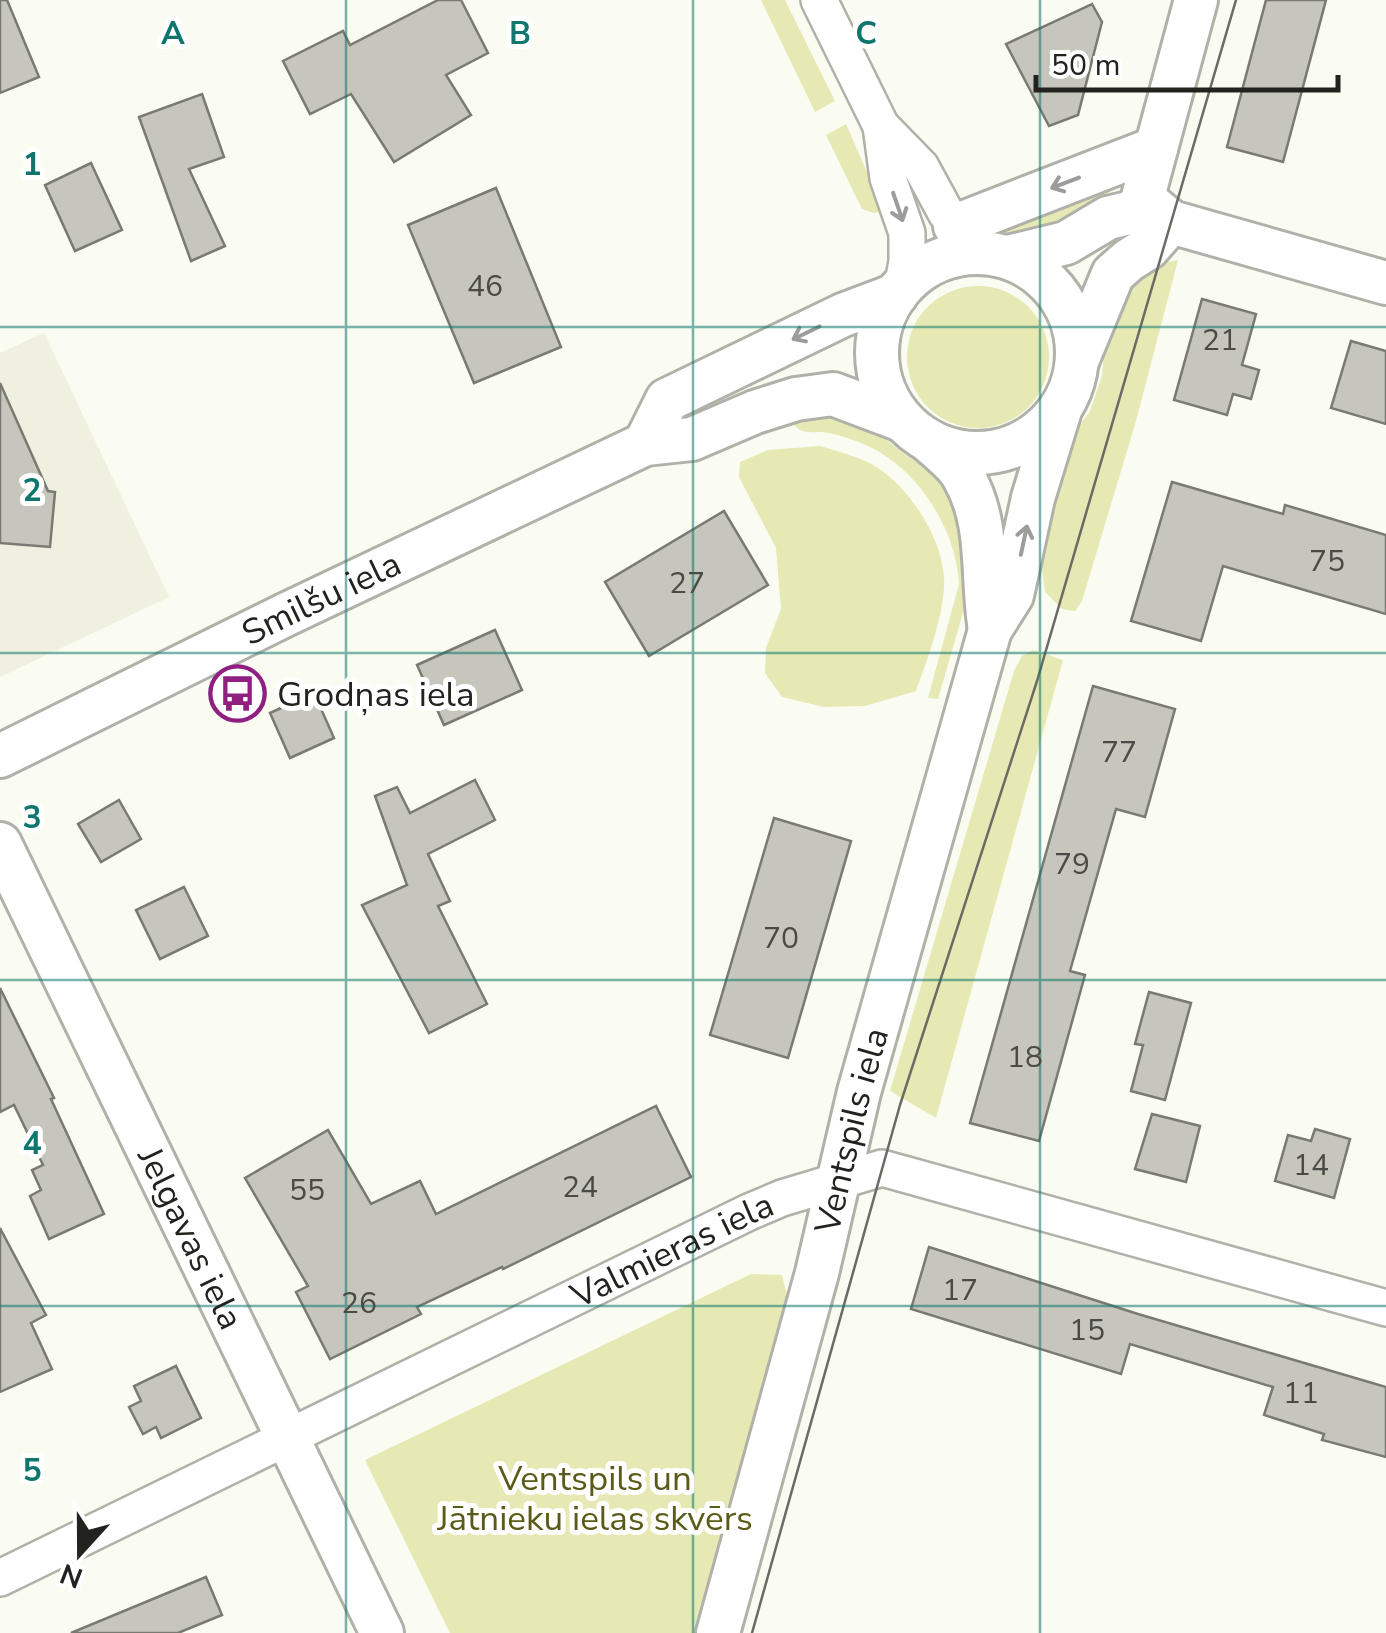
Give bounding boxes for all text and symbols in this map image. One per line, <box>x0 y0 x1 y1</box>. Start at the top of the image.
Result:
text: A <box>161 12 185 55</box>
text: B <box>509 12 531 55</box>
text: C <box>855 12 877 55</box>
scale bar <box>1036 30 1338 92</box>
text: 50 m <box>1051 45 1120 86</box>
text: 1 <box>22 143 42 186</box>
one-way arrow <box>1051 176 1081 194</box>
one-way arrow <box>890 191 908 222</box>
house number: 46 <box>467 266 503 307</box>
house number: 21 <box>1202 320 1238 361</box>
one-way arrow <box>792 325 822 344</box>
text: 2 <box>22 469 42 512</box>
one-way arrow <box>1016 525 1034 557</box>
street label: Smilšu iela <box>234 540 408 656</box>
house number: 75 <box>1309 541 1345 582</box>
house number: 27 <box>669 563 705 604</box>
bus stop icon: Grodņas iela <box>208 664 268 724</box>
place label: Grodņas iela <box>277 671 475 718</box>
house number: 77 <box>1101 732 1137 773</box>
text: 3 <box>22 796 42 839</box>
house number: 79 <box>1054 844 1090 885</box>
house number: 70 <box>763 918 799 959</box>
street label: Ventspils iela <box>803 1022 900 1239</box>
house number: 18 <box>1007 1037 1043 1078</box>
text: 4 <box>22 1122 42 1165</box>
street label: Jelgavas iela <box>126 1138 255 1337</box>
house number: 14 <box>1293 1145 1329 1186</box>
house number: 24 <box>562 1167 598 1208</box>
house number: 55 <box>289 1170 325 1211</box>
street label: Valmieras iela <box>562 1181 781 1319</box>
house number: 17 <box>942 1270 978 1311</box>
house number: 26 <box>341 1283 377 1324</box>
house number: 15 <box>1069 1310 1105 1351</box>
house number: 11 <box>1283 1373 1319 1414</box>
text: 5 <box>22 1449 42 1492</box>
park label: Ventspils un Jātnieku ielas skvērs <box>436 1455 753 1542</box>
north arrow <box>30 1503 130 1603</box>
text: N <box>55 1554 88 1597</box>

